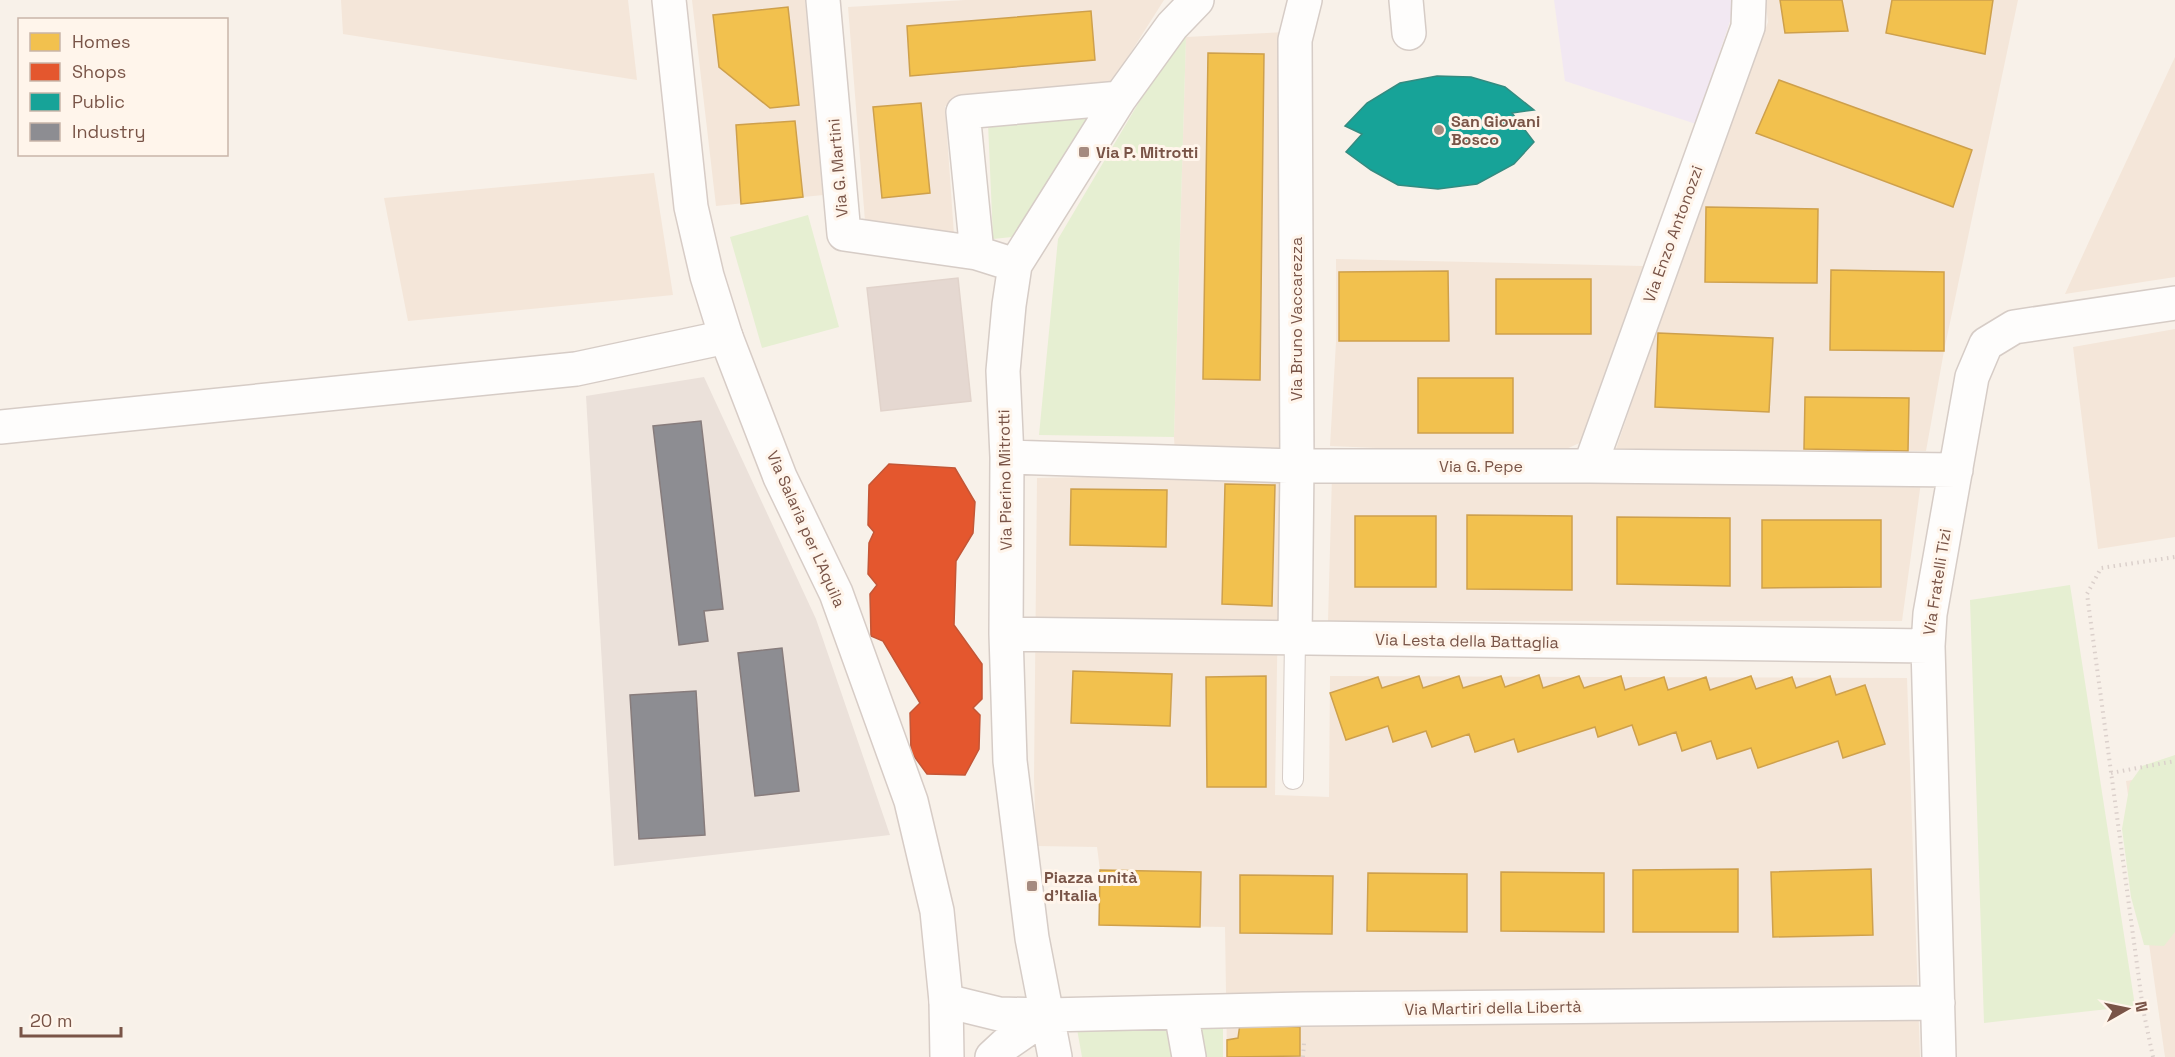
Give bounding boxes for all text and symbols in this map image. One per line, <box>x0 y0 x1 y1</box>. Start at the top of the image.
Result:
legend <box>18 18 228 156</box>
text: Homes <box>72 30 131 53</box>
text: Shops <box>72 60 126 83</box>
text: Public <box>72 90 125 113</box>
place label: San Giovani Bosco <box>1451 111 1540 150</box>
street label: Via G. Martini <box>823 118 853 218</box>
text: Industry <box>72 120 145 143</box>
marker: San Giovani Bosco <box>1432 123 1446 137</box>
place label: Via P. Mitrotti <box>1096 142 1198 163</box>
marker: Via P. Mitrotti <box>1077 145 1091 159</box>
street label: Via Enzo Antonozzi <box>1638 163 1708 305</box>
street label: Via Bruno Vaccarezza <box>1286 237 1307 401</box>
street label: Via Pierino Mitrotti <box>993 409 1017 551</box>
street label: Via Salaria per L'Aquila <box>762 447 850 611</box>
street label: Via G. Pepe <box>1439 456 1523 477</box>
street label: Via Fratelli Tizi <box>1918 527 1956 637</box>
street label: Via Lesta della Battaglia <box>1375 629 1559 653</box>
place label: Piazza unità d'Italia <box>1044 867 1138 906</box>
marker: Piazza unità d'Italia <box>1025 879 1039 893</box>
north arrow <box>2097 979 2157 1039</box>
street label: Via Martiri della Libertà <box>1404 996 1582 1020</box>
scale bar <box>21 1000 122 1038</box>
text: N <box>2130 1000 2153 1014</box>
text: 20 m <box>30 1009 73 1032</box>

